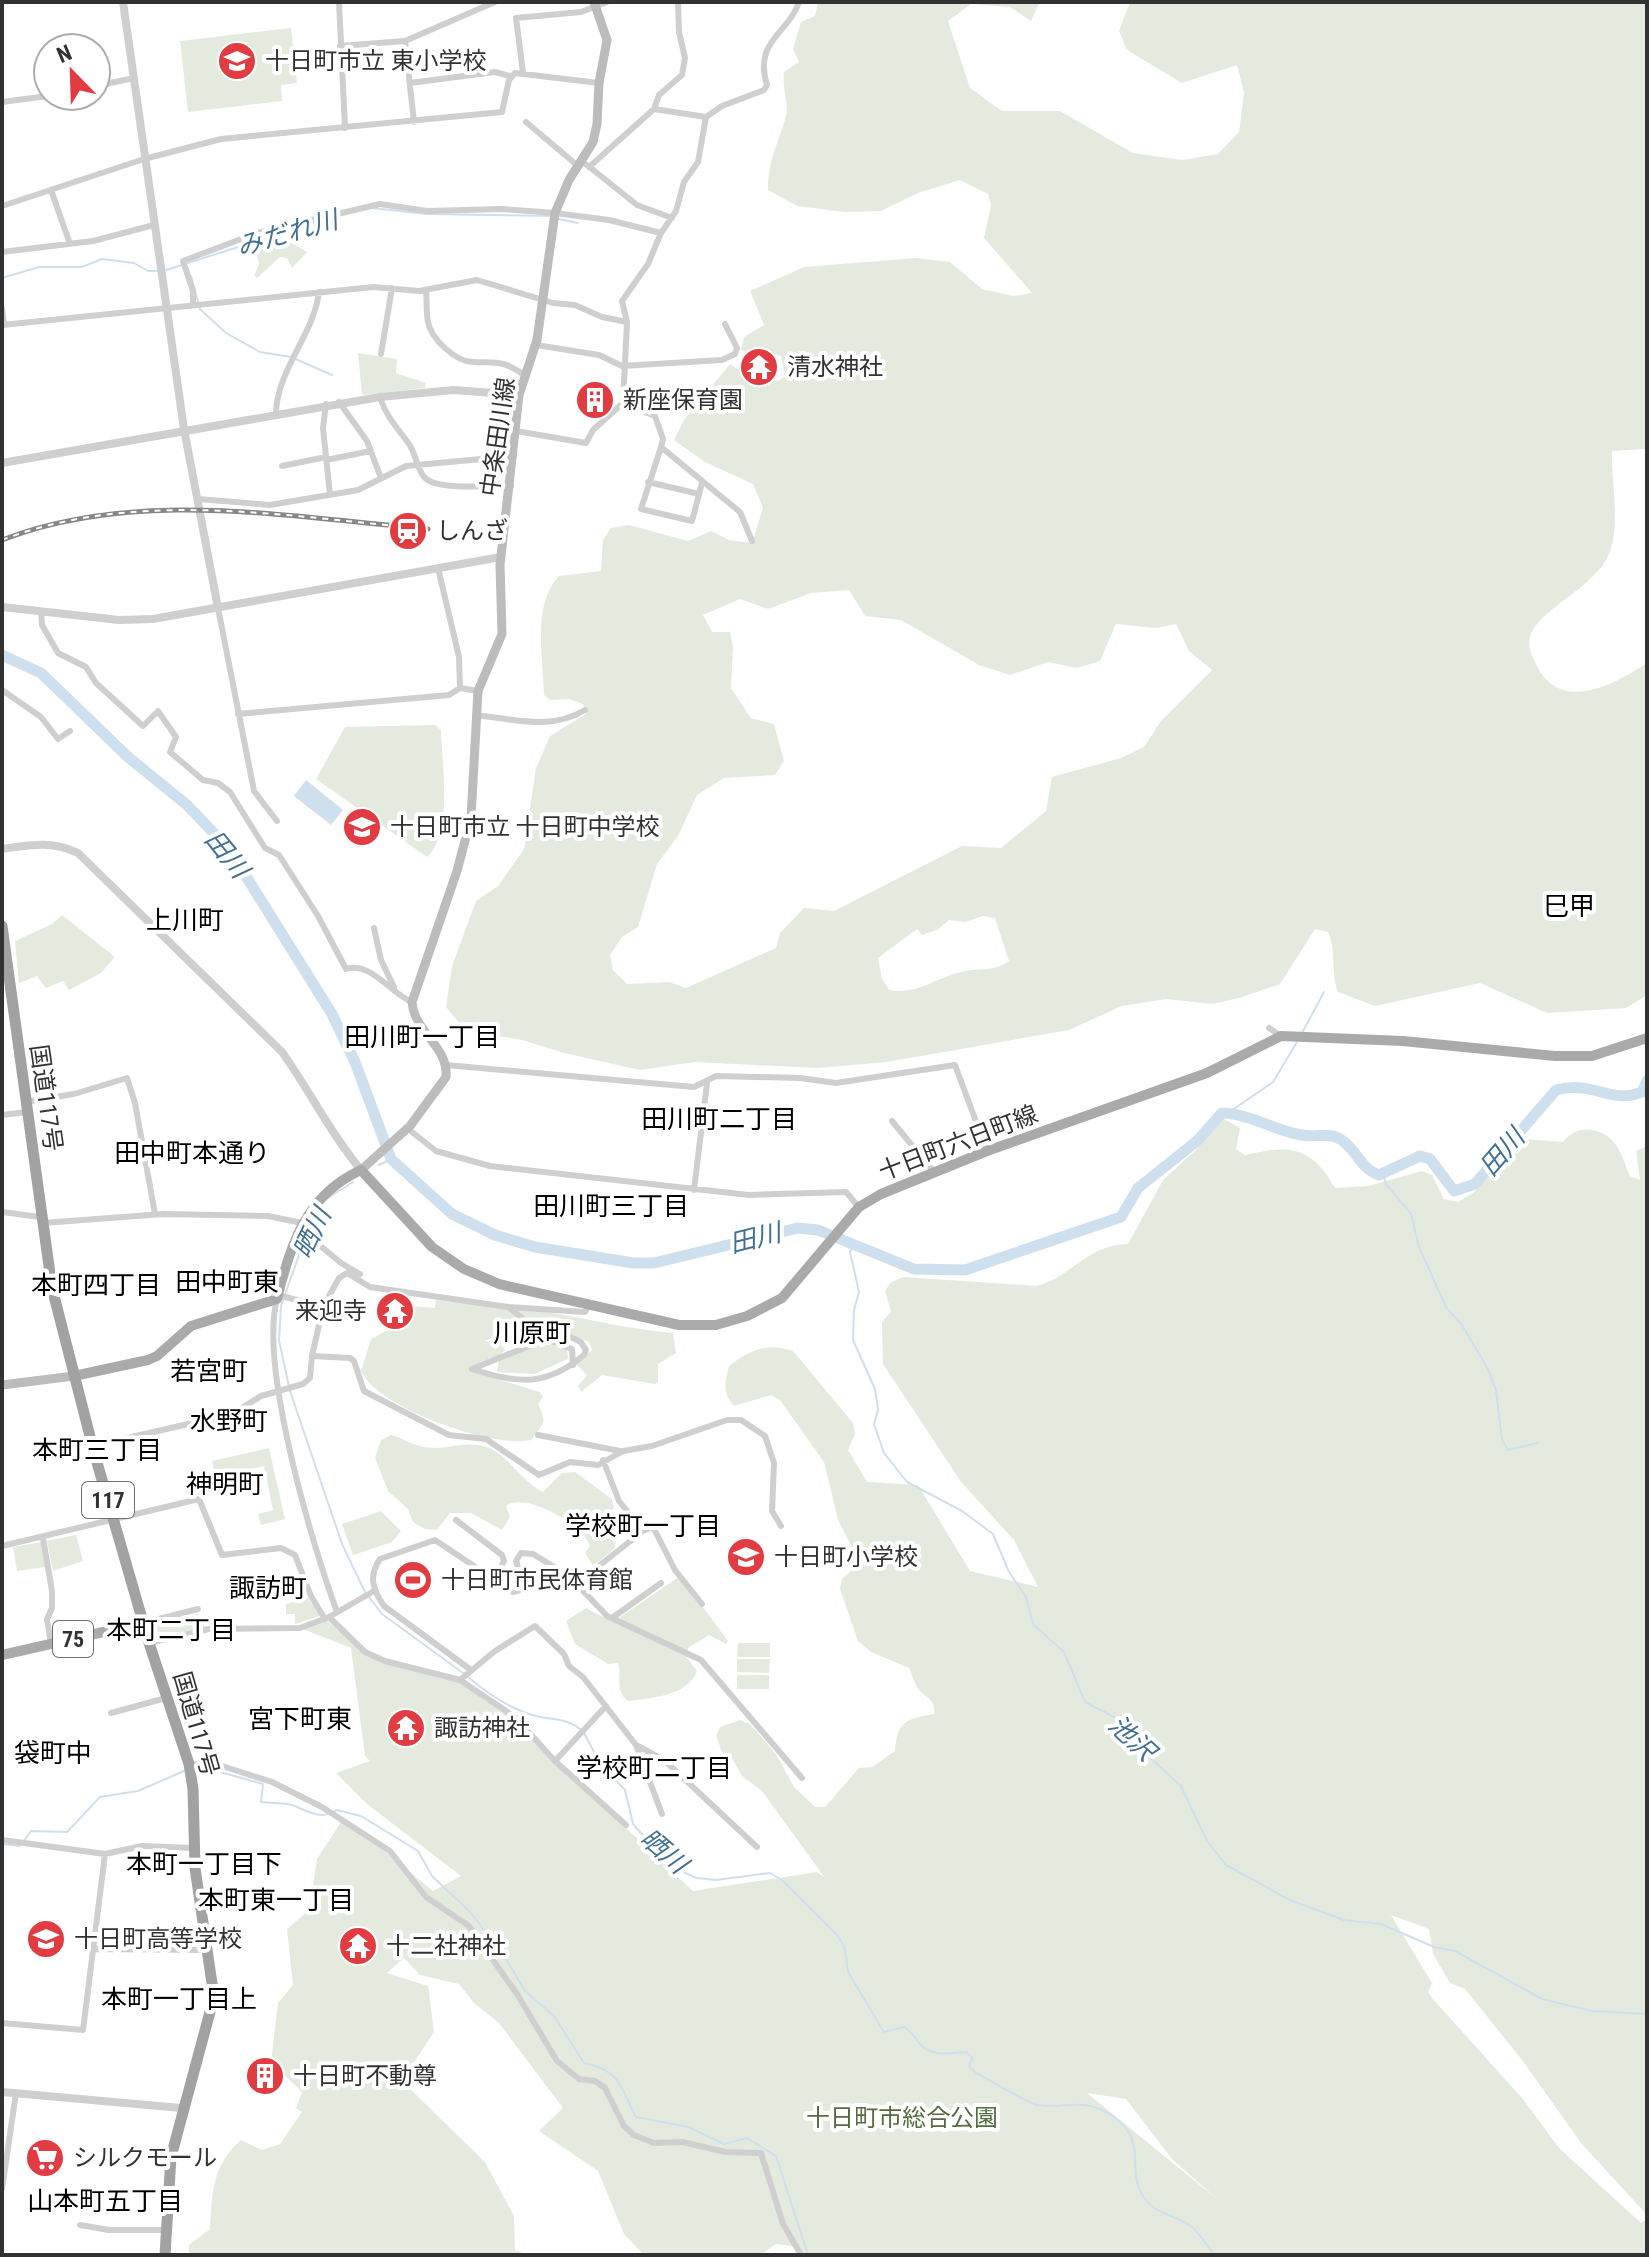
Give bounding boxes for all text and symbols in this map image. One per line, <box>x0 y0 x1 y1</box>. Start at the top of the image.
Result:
north arrow <box>32 32 112 112</box>
text: N <box>53 40 75 68</box>
school or university icon: 十日町市立 東小学校 <box>216 40 258 82</box>
place label: 十日町市立 東小学校 <box>265 47 487 75</box>
water label: みだれ川 <box>233 203 344 262</box>
temple icon: 清水神社 <box>738 346 780 388</box>
place label: 清水神社 <box>787 353 883 381</box>
street label: 中条田川線 <box>476 376 520 498</box>
building icon: 新座保育園 <box>574 379 616 421</box>
place label: 新座保育園 <box>623 386 743 414</box>
station icon: しんざ <box>387 510 429 552</box>
place label: しんざ <box>436 517 508 545</box>
school or university icon: 十日町市立 十日町中学校 <box>341 806 383 848</box>
place label: 十日町市立 十日町中学校 <box>390 813 660 841</box>
water label: 田川 <box>199 824 257 886</box>
district label: 巳甲 <box>1543 891 1595 921</box>
district label: 上川町 <box>146 905 224 935</box>
district label: 田川町一丁目 <box>344 1022 500 1052</box>
street label: 国道117号 <box>25 1043 67 1153</box>
street label: 十日町六日町線 <box>875 1100 1041 1186</box>
district label: 田川町二丁目 <box>641 1104 797 1134</box>
water label: 田川 <box>1474 1120 1532 1181</box>
district label: 田中町本通り <box>114 1138 270 1168</box>
district label: 田川町三丁目 <box>533 1191 689 1221</box>
water label: 晒川 <box>287 1200 338 1263</box>
water label: 田川 <box>726 1216 787 1259</box>
district label: 田中町東 <box>175 1267 279 1297</box>
district label: 本町四丁目 <box>31 1270 161 1300</box>
temple icon: 来迎寺 <box>374 1290 416 1332</box>
place label: 来迎寺 <box>295 1297 367 1325</box>
district label: 川原町 <box>493 1318 571 1348</box>
district label: 若宮町 <box>170 1356 248 1386</box>
district label: 水野町 <box>190 1406 268 1436</box>
district label: 本町三丁目 <box>32 1435 162 1465</box>
district label: 神明町 <box>186 1469 264 1499</box>
road number: 117 <box>82 1482 134 1518</box>
district label: 学校町一丁目 <box>565 1511 721 1541</box>
school or university icon: 十日町小学校 <box>725 1536 767 1578</box>
place label: 十日町小学校 <box>774 1543 918 1571</box>
sports icon: 十日町市民体育館 <box>392 1559 434 1601</box>
place label: 十日町市民体育館 <box>441 1566 633 1594</box>
district label: 諏訪町 <box>229 1573 307 1603</box>
district label: 本町二丁目 <box>106 1615 236 1645</box>
road number: 75 <box>53 1621 93 1657</box>
street label: 国道117号 <box>168 1668 224 1780</box>
district label: 宮下町東 <box>248 1704 352 1734</box>
temple icon: 諏訪神社 <box>385 1707 427 1749</box>
water label: 池沢 <box>1103 1709 1163 1769</box>
place label: 諏訪神社 <box>434 1714 530 1742</box>
district label: 袋町中 <box>14 1738 92 1768</box>
district label: 学校町二丁目 <box>576 1753 732 1783</box>
water label: 晒川 <box>635 1823 696 1881</box>
district label: 本町一丁目下 <box>126 1849 282 1879</box>
district label: 本町東一丁目 <box>198 1885 354 1915</box>
school or university icon: 十日町高等学校 <box>25 1918 67 1960</box>
place label: 十日町高等学校 <box>74 1925 242 1953</box>
temple icon: 十二社神社 <box>337 1925 379 1967</box>
place label: 十二社神社 <box>386 1932 506 1960</box>
district label: 本町一丁目上 <box>101 1984 257 2014</box>
building icon: 十日町不動尊 <box>244 2055 286 2097</box>
place label: 十日町不動尊 <box>293 2062 437 2090</box>
park label: 十日町市総合公園 <box>806 2104 998 2132</box>
supermarket icon: シルクモール <box>24 2137 66 2179</box>
place label: シルクモール <box>73 2144 217 2172</box>
district label: 山本町五丁目 <box>27 2186 183 2216</box>

